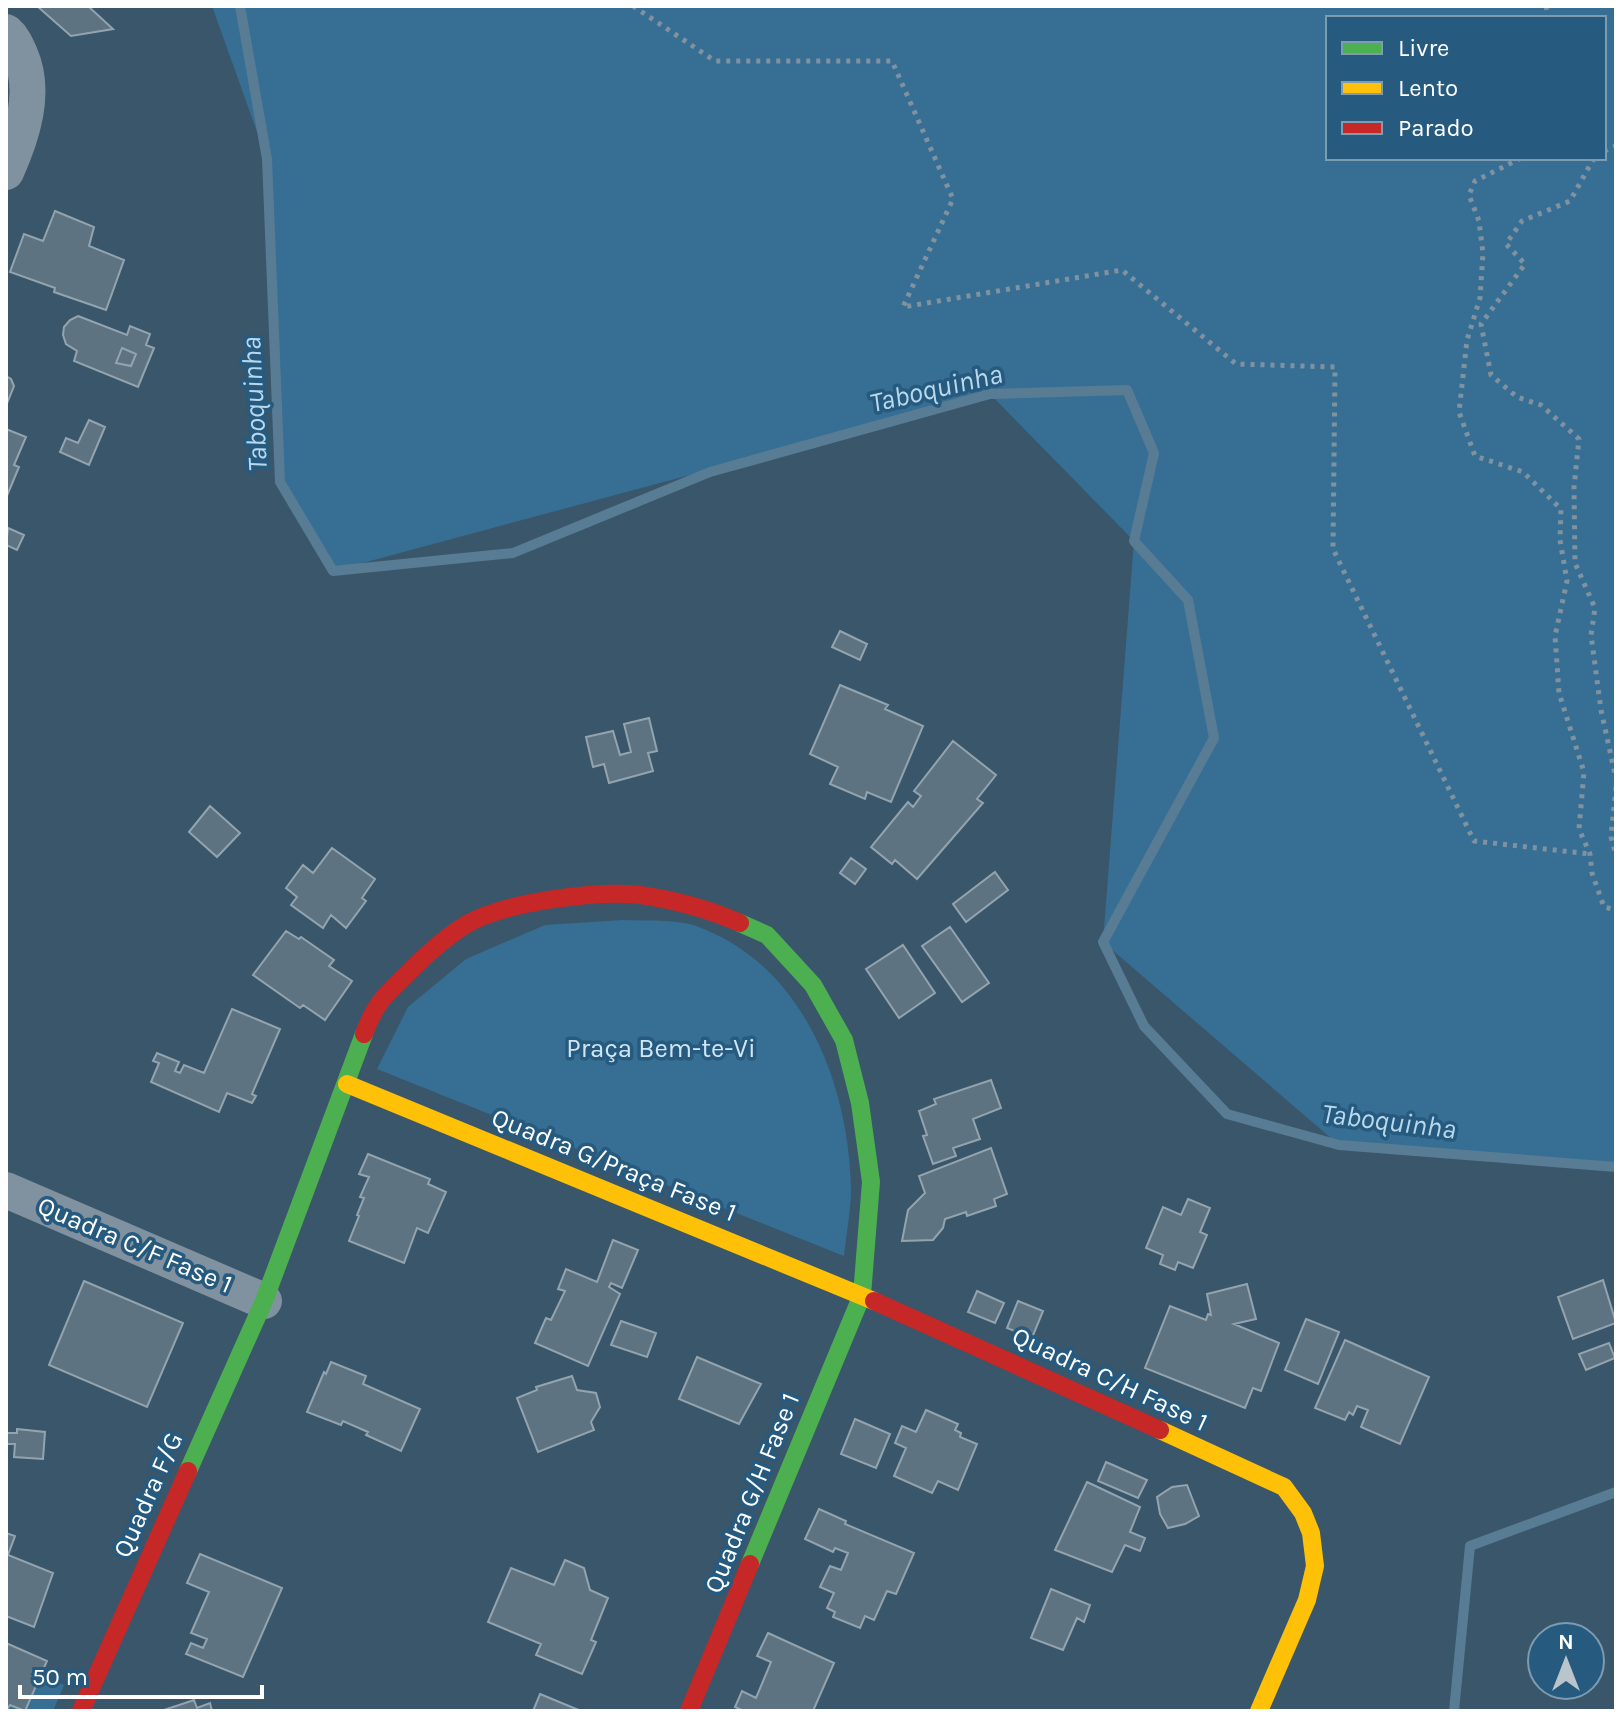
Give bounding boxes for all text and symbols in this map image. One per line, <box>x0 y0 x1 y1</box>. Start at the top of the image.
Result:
legend <box>1326 16 1606 160</box>
text: Livre <box>1398 34 1449 62</box>
text: Lento <box>1398 74 1458 102</box>
text: Parado <box>1398 114 1474 142</box>
water label: Taboquinha <box>234 336 274 472</box>
water label: Taboquinha <box>866 357 1006 419</box>
park label: Praça Bem-te-Vi <box>566 1033 756 1064</box>
water label: Taboquinha <box>1320 1096 1458 1146</box>
street label: Quadra G/Praça Fase 1 <box>487 1102 741 1228</box>
street label: Quadra C/F Fase 1 <box>33 1190 237 1300</box>
street label: Quadra C/H Fase 1 <box>1007 1320 1213 1438</box>
street label: Quadra G/H Fase 1 <box>698 1388 806 1598</box>
street label: Quadra F/G <box>107 1428 189 1562</box>
north arrow <box>1526 1621 1606 1701</box>
text: N <box>1558 1629 1574 1655</box>
scale bar <box>20 1649 262 1699</box>
text: 50 m <box>32 1663 88 1691</box>

